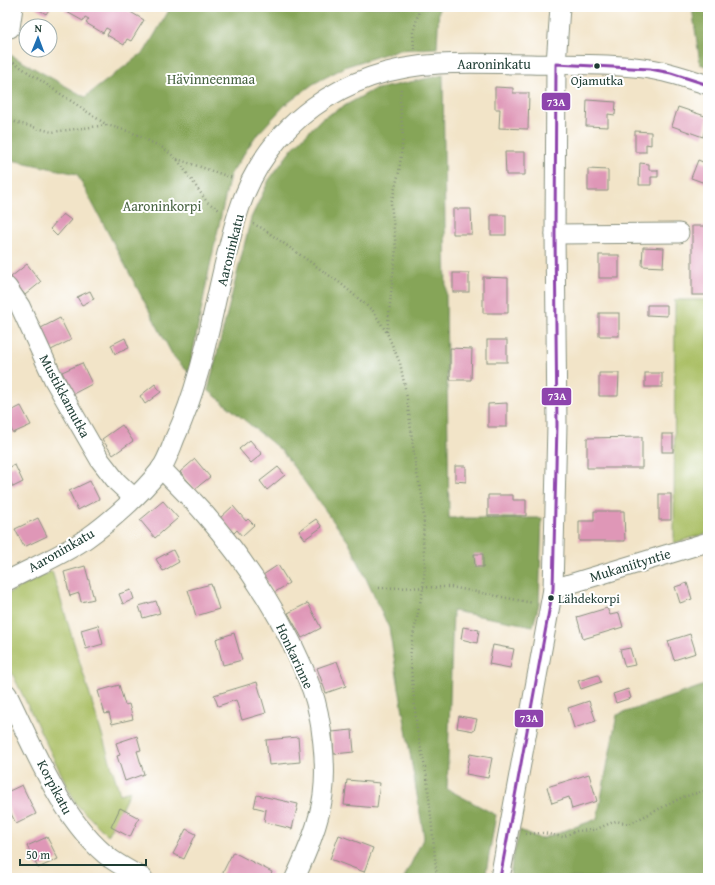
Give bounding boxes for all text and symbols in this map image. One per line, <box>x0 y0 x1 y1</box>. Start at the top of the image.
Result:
north arrow <box>18 18 58 58</box>
text: N <box>34 20 43 36</box>
street label: Aaroninkatu <box>457 54 531 74</box>
marker: Ojamutka <box>592 61 602 71</box>
park label: Hävinneenmaa <box>167 69 255 89</box>
place label: Ojamutka <box>571 71 624 90</box>
line badge: 73A <box>541 92 571 111</box>
text: 73A <box>547 94 565 110</box>
park label: Aaroninkorpi <box>123 196 201 216</box>
street label: Aaroninkatu <box>211 211 249 288</box>
street label: Mustikkamutka <box>35 351 96 442</box>
line badge: 73A <box>541 387 572 406</box>
text: 73A <box>548 388 566 404</box>
street label: Aaroninkatu <box>24 523 98 577</box>
street label: Mukaniityntie <box>587 543 673 587</box>
place label: Lähdekorpi <box>558 589 620 608</box>
marker: Lähdekorpi <box>546 593 556 603</box>
street label: Honkarinne <box>271 620 319 692</box>
line badge: 73A <box>514 709 544 728</box>
text: 73A <box>520 710 538 726</box>
street label: Korpikatu <box>32 756 78 818</box>
scale bar <box>20 841 146 867</box>
text: 50 m <box>26 846 50 863</box>

